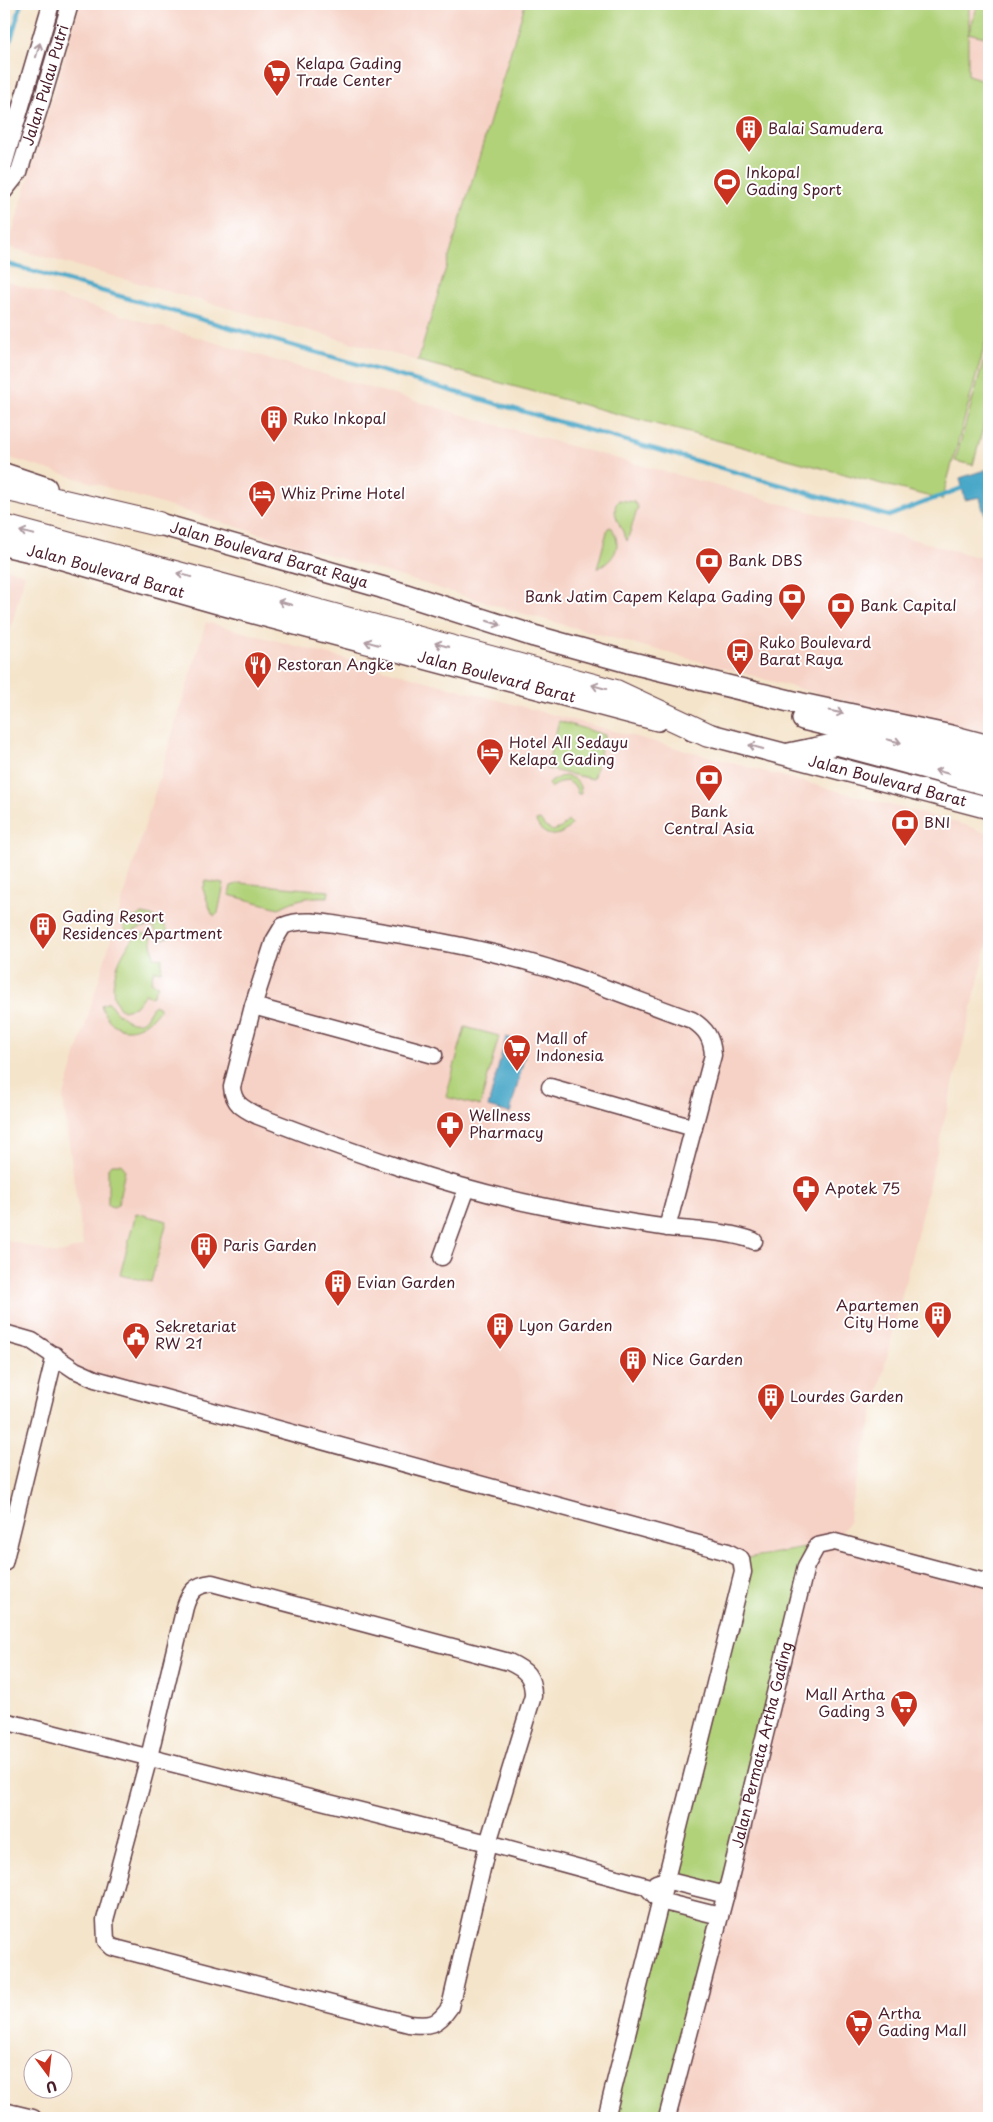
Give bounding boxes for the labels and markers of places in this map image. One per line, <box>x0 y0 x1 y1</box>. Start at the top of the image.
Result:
place label: Kelapa Gading Trade Center <box>296 51 402 91</box>
supermarket icon: Kelapa Gading Trade Center <box>262 58 292 97</box>
building icon: Balai Samudera <box>734 114 764 153</box>
place label: Balai Samudera <box>768 116 884 139</box>
place label: Inkopal Gading Sport <box>746 160 842 200</box>
sports icon: Inkopal Gading Sport <box>712 167 742 206</box>
building icon: Ruko Inkopal <box>259 404 289 443</box>
place label: Ruko Inkopal <box>293 406 386 429</box>
hotel icon: Whiz Prime Hotel <box>247 479 277 518</box>
place label: Whiz Prime Hotel <box>281 481 405 504</box>
bank icon: Bank DBS <box>694 546 724 585</box>
place label: Bank DBS <box>728 548 803 571</box>
bank icon: Bank Jatim Capem Kelapa Gading <box>777 582 807 621</box>
place label: Bank Jatim Capem Kelapa Gading <box>525 584 773 607</box>
bank icon: Bank Capital <box>826 591 856 630</box>
place label: Bank Capital <box>860 593 957 616</box>
place label: Ruko Boulevard Barat Raya <box>759 630 871 670</box>
bus stop icon: Ruko Boulevard Barat Raya <box>725 637 755 676</box>
restaurant icon: Restoran Angke <box>243 650 273 689</box>
place label: Restoran Angke <box>277 652 394 675</box>
place label: Hotel All Sedayu Kelapa Gading <box>509 730 628 770</box>
hotel icon: Hotel All Sedayu Kelapa Gading <box>475 737 505 776</box>
bank icon: Bank Central Asia <box>694 763 724 802</box>
place label: Bank Central Asia <box>664 799 755 839</box>
bank icon: BNI <box>890 808 920 847</box>
place label: BNI <box>924 810 950 833</box>
place label: Gading Resort Residences Apartment <box>62 904 222 944</box>
building icon: Gading Resort Residences Apartment <box>28 911 58 950</box>
place label: Mall of Indonesia <box>536 1026 605 1066</box>
supermarket icon: Mall of Indonesia <box>502 1033 532 1072</box>
place label: Wellness Pharmacy <box>469 1103 544 1143</box>
pharmacy icon: Wellness Pharmacy <box>435 1110 465 1149</box>
pharmacy icon: Apotek 75 <box>791 1174 821 1213</box>
place label: Apotek 75 <box>825 1176 900 1199</box>
building icon: Paris Garden <box>189 1231 219 1270</box>
place label: Paris Garden <box>223 1233 317 1256</box>
building icon: Evian Garden <box>323 1268 353 1307</box>
place label: Evian Garden <box>357 1270 455 1293</box>
place label: Apartemen City Home <box>836 1293 919 1333</box>
building icon: Apartemen City Home <box>923 1300 953 1339</box>
building icon: Lyon Garden <box>485 1311 515 1350</box>
place label: Lyon Garden <box>519 1313 612 1336</box>
place label: Sekretariat RW 21 <box>155 1314 236 1354</box>
public building icon: Sekretariat RW 21 <box>121 1321 151 1360</box>
building icon: Nice Garden <box>618 1345 648 1384</box>
place label: Nice Garden <box>652 1347 743 1370</box>
building icon: Lourdes Garden <box>756 1382 786 1421</box>
place label: Lourdes Garden <box>790 1384 904 1407</box>
place label: Mall Artha Gading 3 <box>805 1682 886 1722</box>
supermarket icon: Mall Artha Gading 3 <box>889 1689 919 1728</box>
place label: Artha Gading Mall <box>878 2001 966 2041</box>
supermarket icon: Artha Gading Mall <box>844 2008 874 2047</box>

